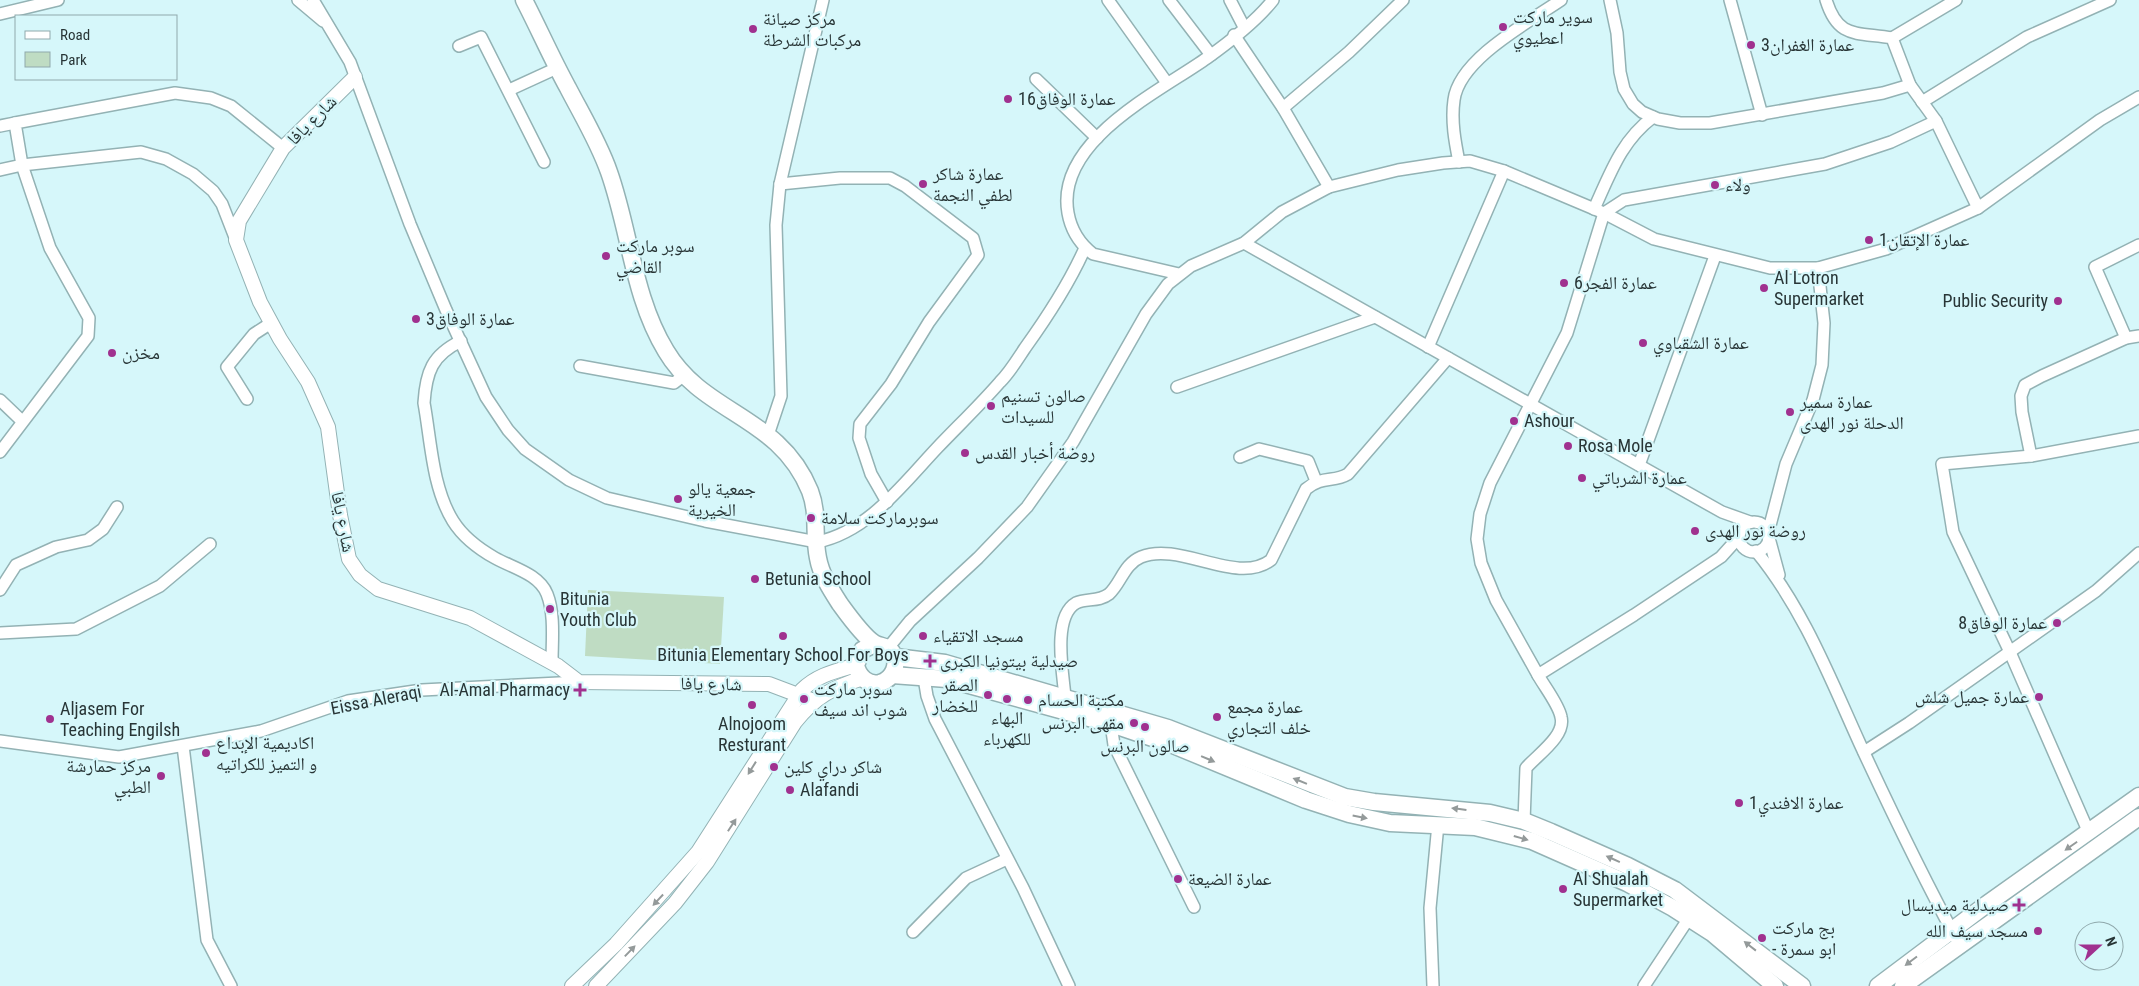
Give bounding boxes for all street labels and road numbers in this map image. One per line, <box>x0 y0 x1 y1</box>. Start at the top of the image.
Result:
street label: شارع يافا <box>283 91 341 149</box>
street label: شارع يافا <box>326 490 360 554</box>
street label: شارع يافا <box>680 672 742 696</box>
street label: Eissa Aleraqi <box>329 680 423 719</box>

